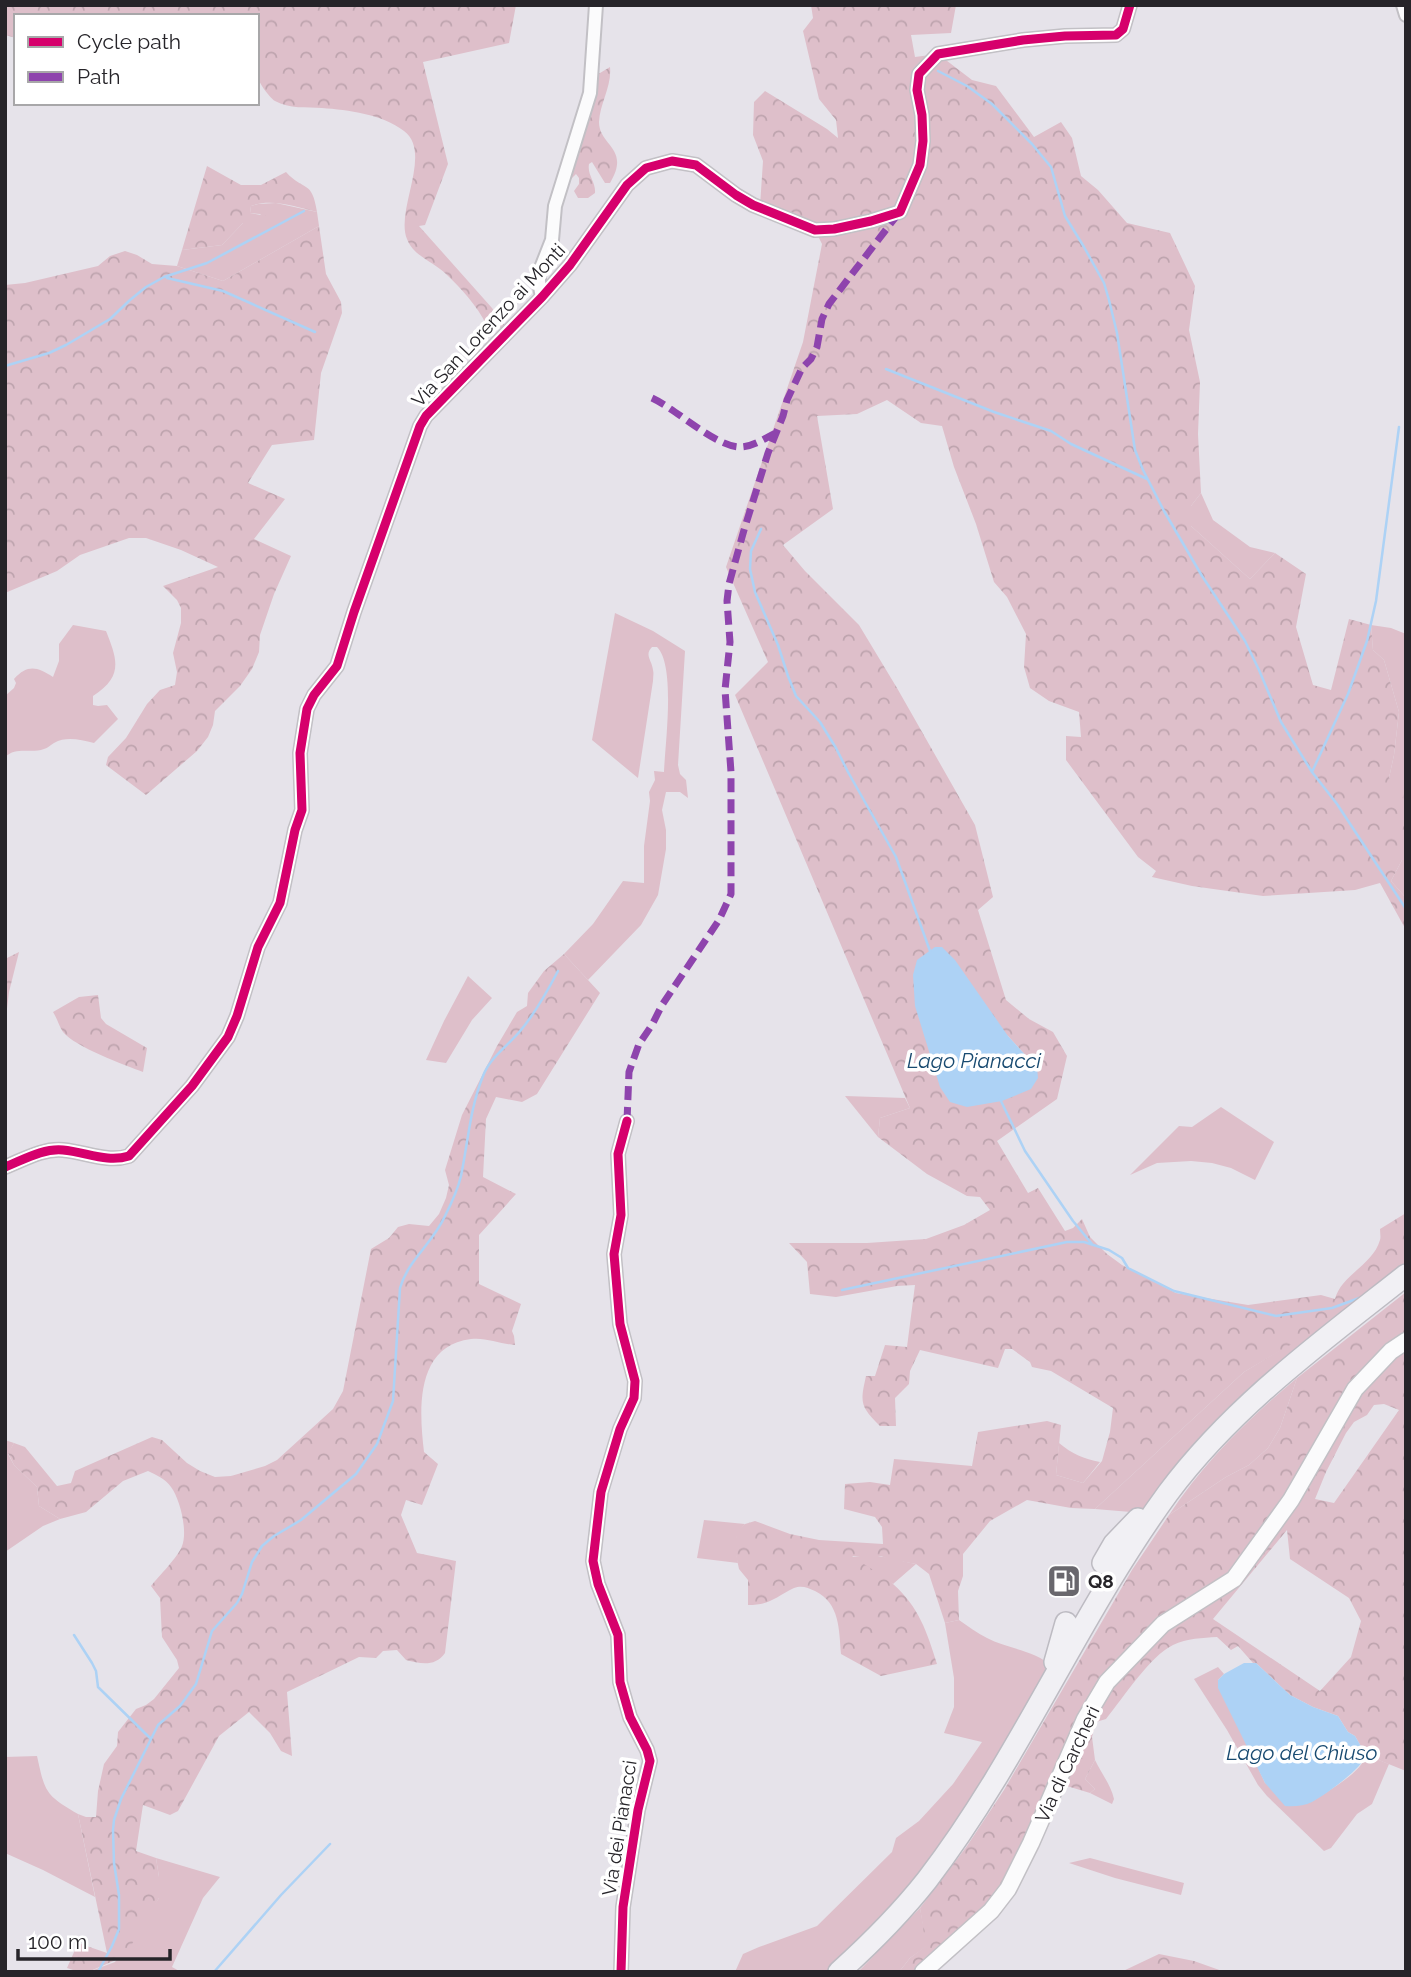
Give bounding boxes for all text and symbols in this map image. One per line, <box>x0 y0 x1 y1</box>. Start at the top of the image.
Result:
legend <box>14 14 259 105</box>
text: Cycle path <box>77 29 181 54</box>
text: Path <box>77 64 121 89</box>
street label: Via San Lorenzo ai Monti <box>407 239 569 411</box>
water label: Lago Pianacci <box>907 1048 1041 1073</box>
fuel station icon: Q8 <box>1045 1562 1083 1600</box>
place label: Q8 <box>1088 1570 1114 1592</box>
street label: Via di Carcheri <box>1030 1702 1104 1826</box>
water label: Lago del Chiuso <box>1226 1740 1378 1765</box>
street label: Via dei Pianacci <box>597 1759 641 1897</box>
scale bar <box>18 1918 170 1962</box>
text: 100 m <box>28 1929 87 1954</box>

